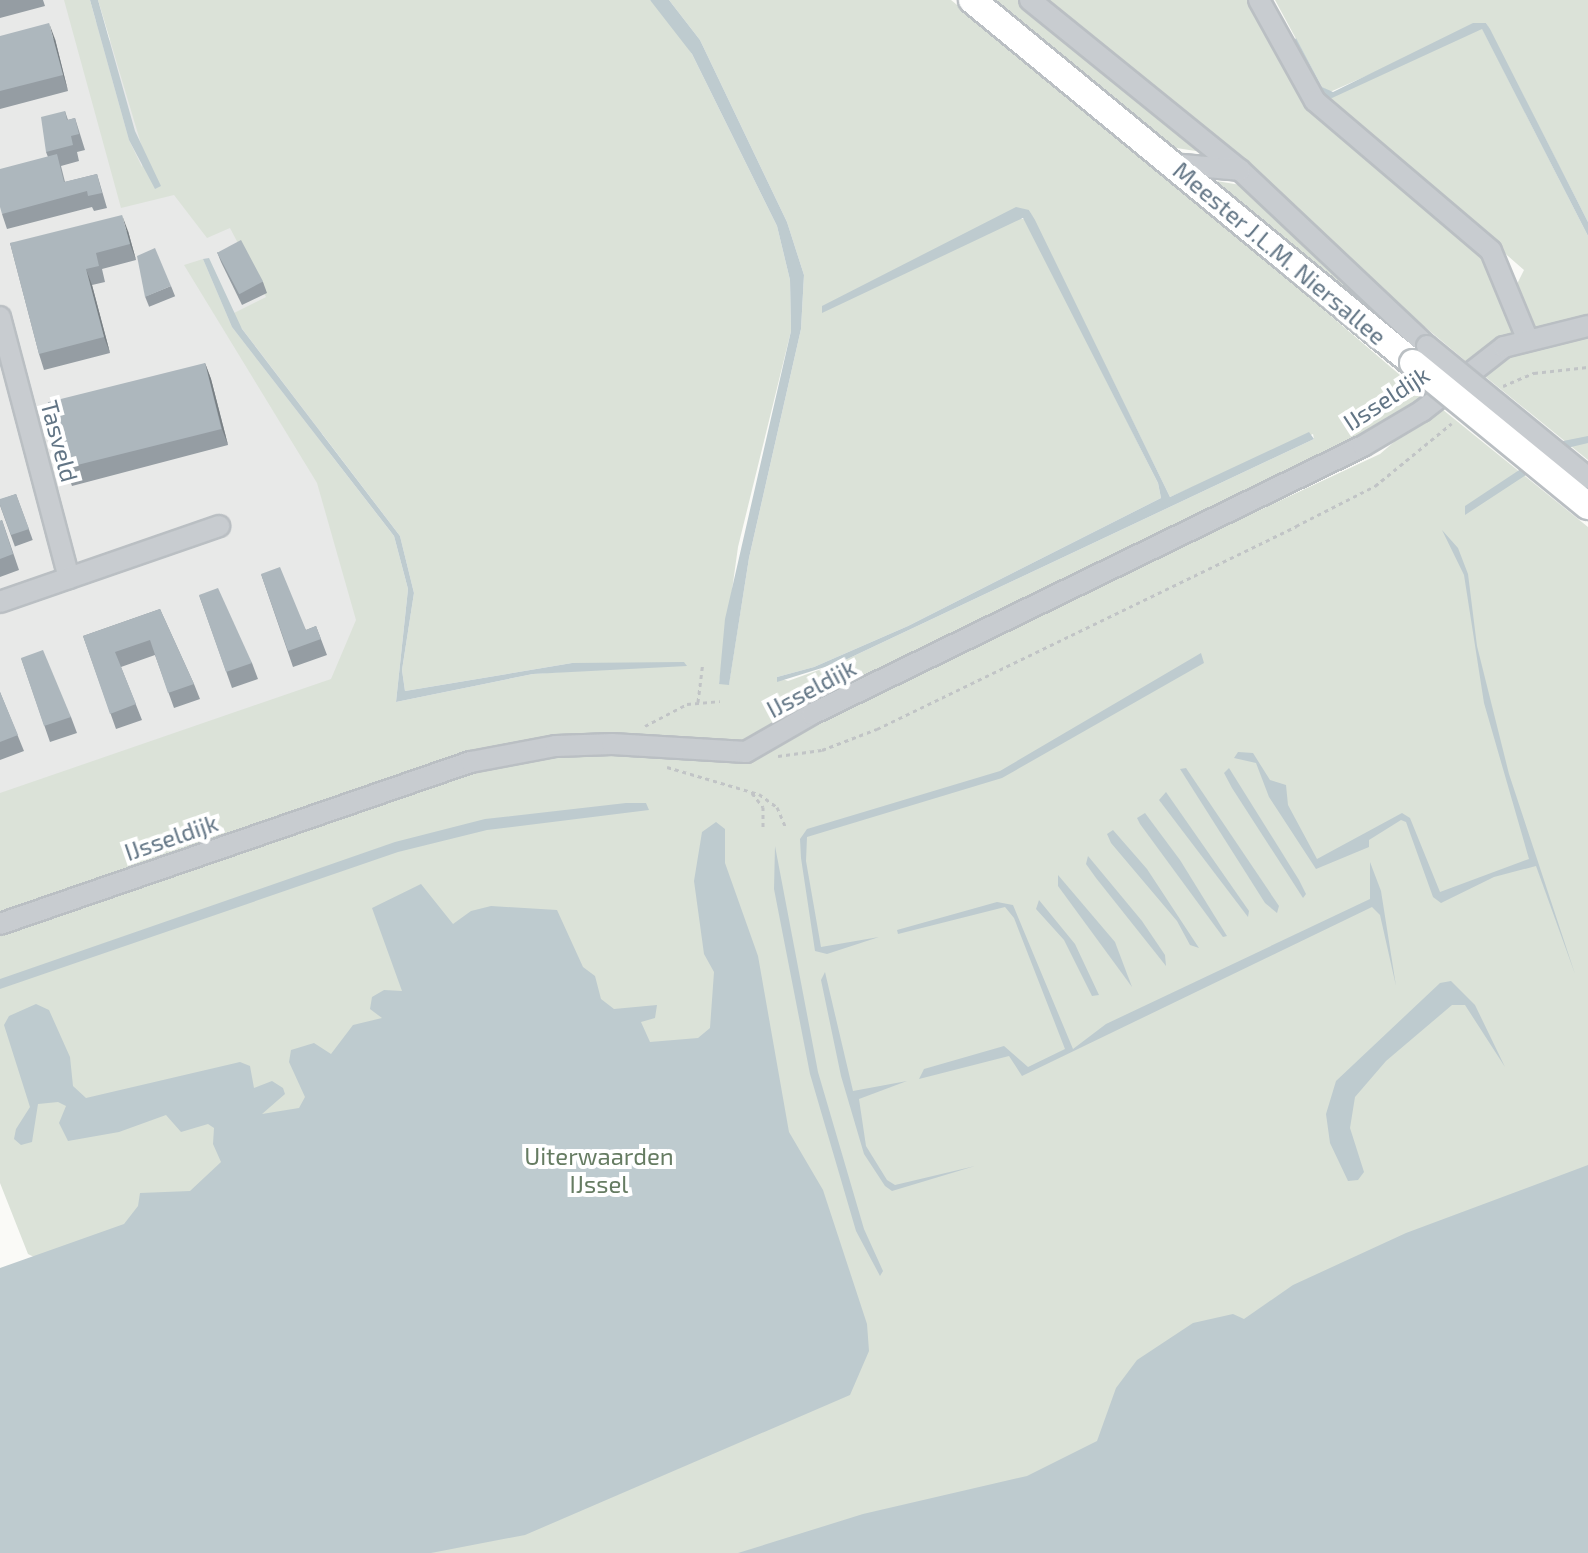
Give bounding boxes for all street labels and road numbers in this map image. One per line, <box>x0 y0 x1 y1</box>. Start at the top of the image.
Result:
street label: Meester J.L.M. Niersallee <box>1167 155 1393 351</box>
street label: IJsseldijk <box>1338 360 1434 436</box>
street label: Tasveld <box>35 397 85 485</box>
street label: IJsseldijk <box>762 653 860 723</box>
street label: IJsseldijk <box>121 808 221 866</box>

